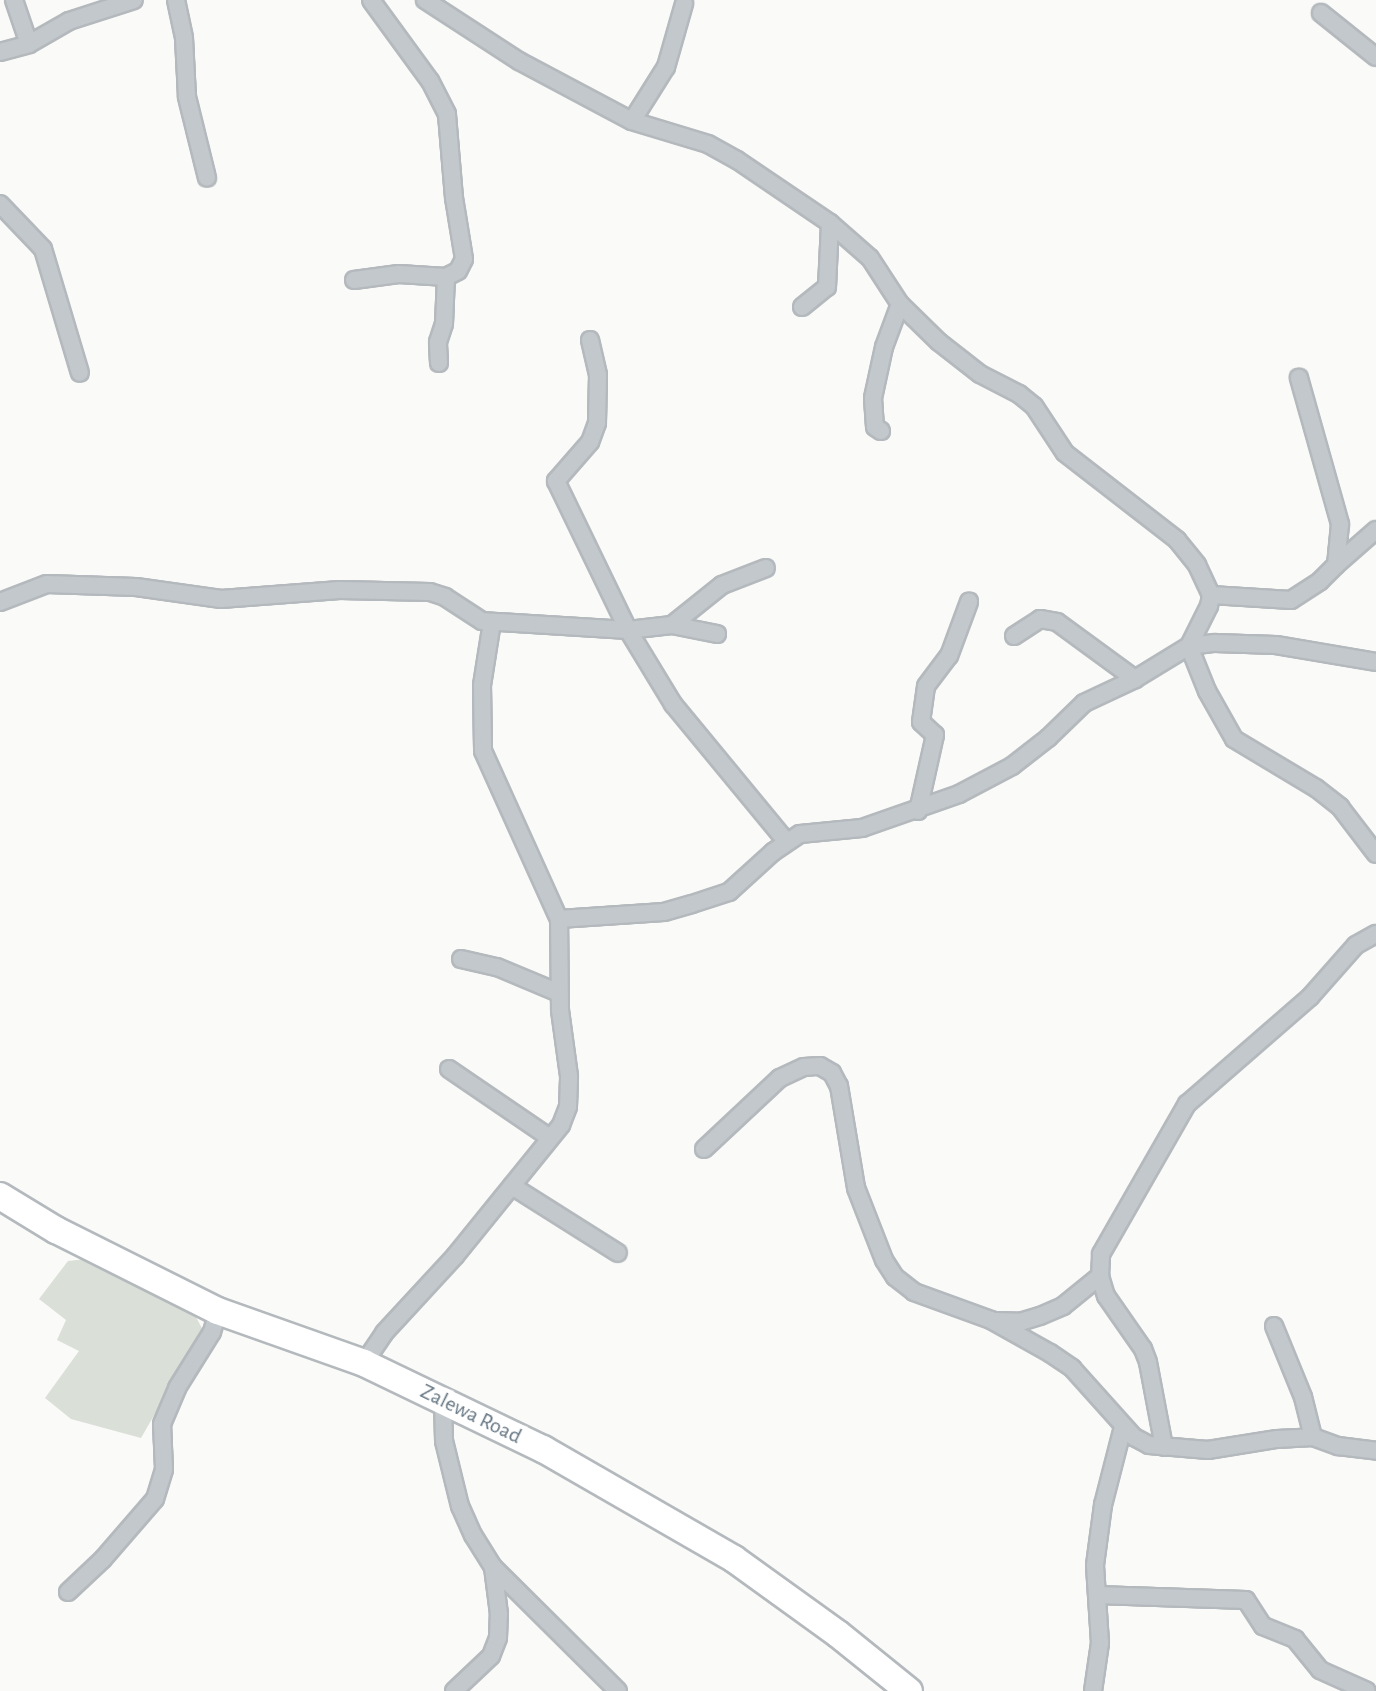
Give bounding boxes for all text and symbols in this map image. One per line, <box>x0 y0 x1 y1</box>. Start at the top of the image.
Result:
street label: Zalewa Road <box>416 1378 526 1450</box>

